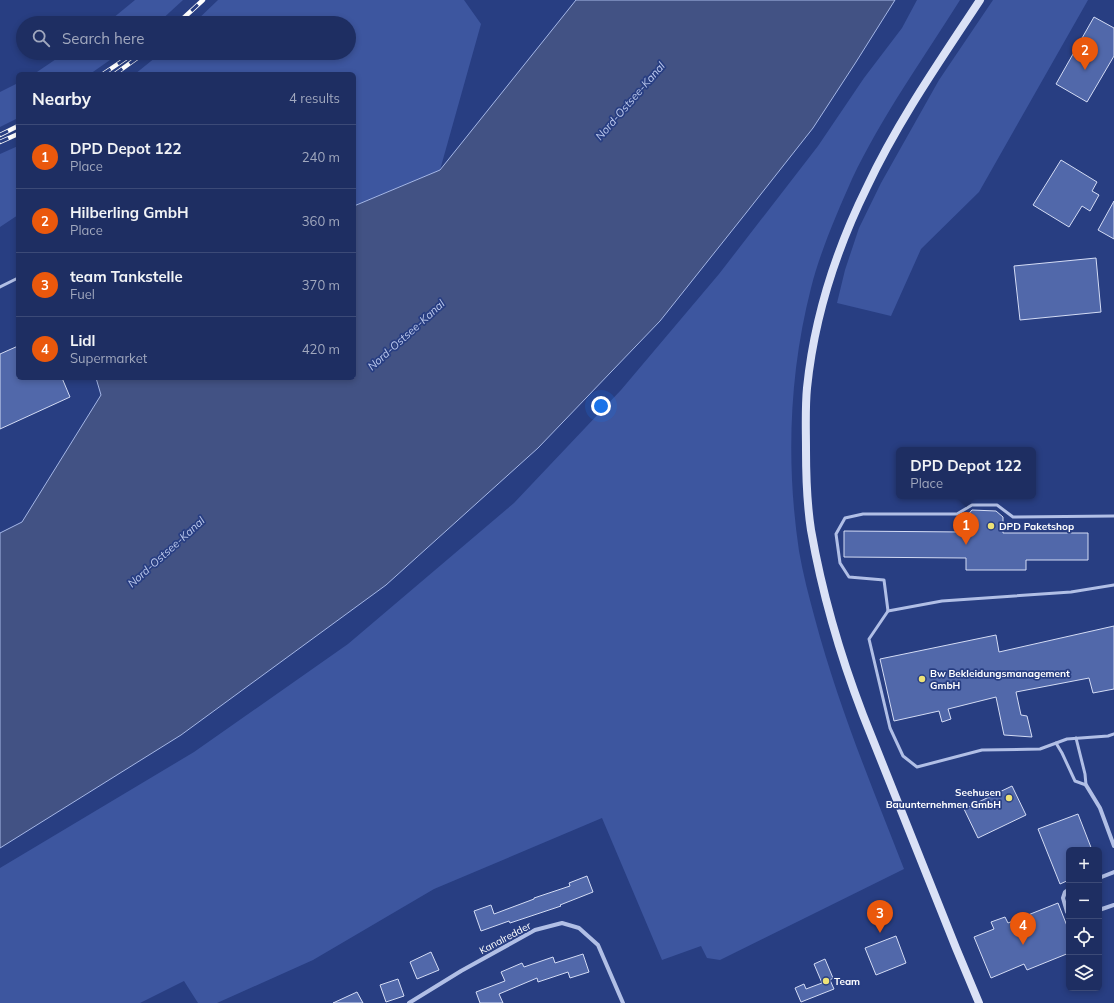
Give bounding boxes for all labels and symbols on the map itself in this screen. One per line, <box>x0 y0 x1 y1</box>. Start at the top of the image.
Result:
pin: 2 <box>1072 37 1098 70</box>
water label: Nord-Ostsee-Kanal <box>592 59 668 143</box>
water label: Nord-Ostsee-Kanal <box>365 296 448 373</box>
your location <box>591 396 611 416</box>
pin: 1 <box>953 512 979 545</box>
water label: Nord-Ostsee-Kanal <box>125 513 208 590</box>
place label: DPD Paketshop <box>999 520 1074 533</box>
marker: DPD Paketshop <box>986 521 996 531</box>
place label: Bw Bekleidungsmanagement GmbH <box>930 667 1070 692</box>
marker: Bw Bekleidungsmanagement GmbH <box>917 674 927 684</box>
place label: Seehusen Bauunternehmen GmbH <box>886 786 1001 811</box>
marker: Seehusen Bauunternehmen GmbH <box>1004 793 1014 803</box>
pin: 3 <box>867 900 893 933</box>
pin: 4 <box>1010 912 1036 945</box>
street label: Kanalredder <box>477 919 533 957</box>
place label: Team <box>834 975 860 988</box>
marker: Team <box>821 976 831 986</box>

